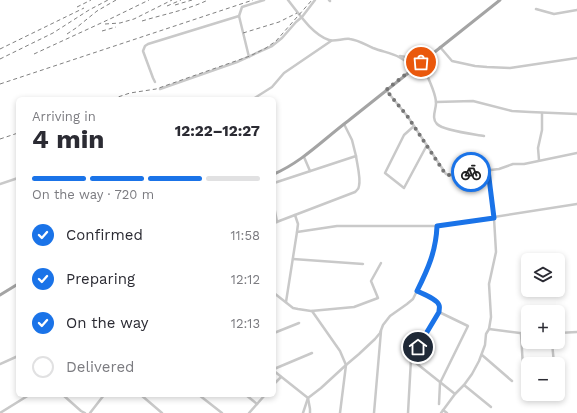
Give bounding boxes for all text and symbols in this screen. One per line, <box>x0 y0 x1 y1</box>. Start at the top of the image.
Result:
pin <box>404 45 438 79</box>
icon: bag <box>410 51 432 73</box>
text: Arriving in <box>32 109 96 124</box>
text: 12:22–12:27 <box>175 122 260 140</box>
text: 4 min <box>32 124 104 154</box>
courier <box>451 152 491 192</box>
icon: bike <box>460 161 482 183</box>
text: On the way · 720 m <box>32 187 154 202</box>
icon: check <box>32 224 54 246</box>
text: Confirmed <box>66 226 143 244</box>
text: 11:58 <box>230 228 260 243</box>
map controls <box>521 253 565 401</box>
button: layers <box>521 253 565 297</box>
icon: check <box>32 268 54 290</box>
text: Preparing <box>66 270 135 288</box>
text: 12:12 <box>231 272 260 287</box>
button: + <box>521 305 565 349</box>
icon: check <box>32 312 54 334</box>
text: On the way <box>66 314 148 332</box>
text: 12:13 <box>231 316 260 331</box>
pin <box>401 330 435 364</box>
icon: home <box>407 336 429 358</box>
button: − <box>521 357 565 401</box>
text: Delivered <box>66 358 134 376</box>

